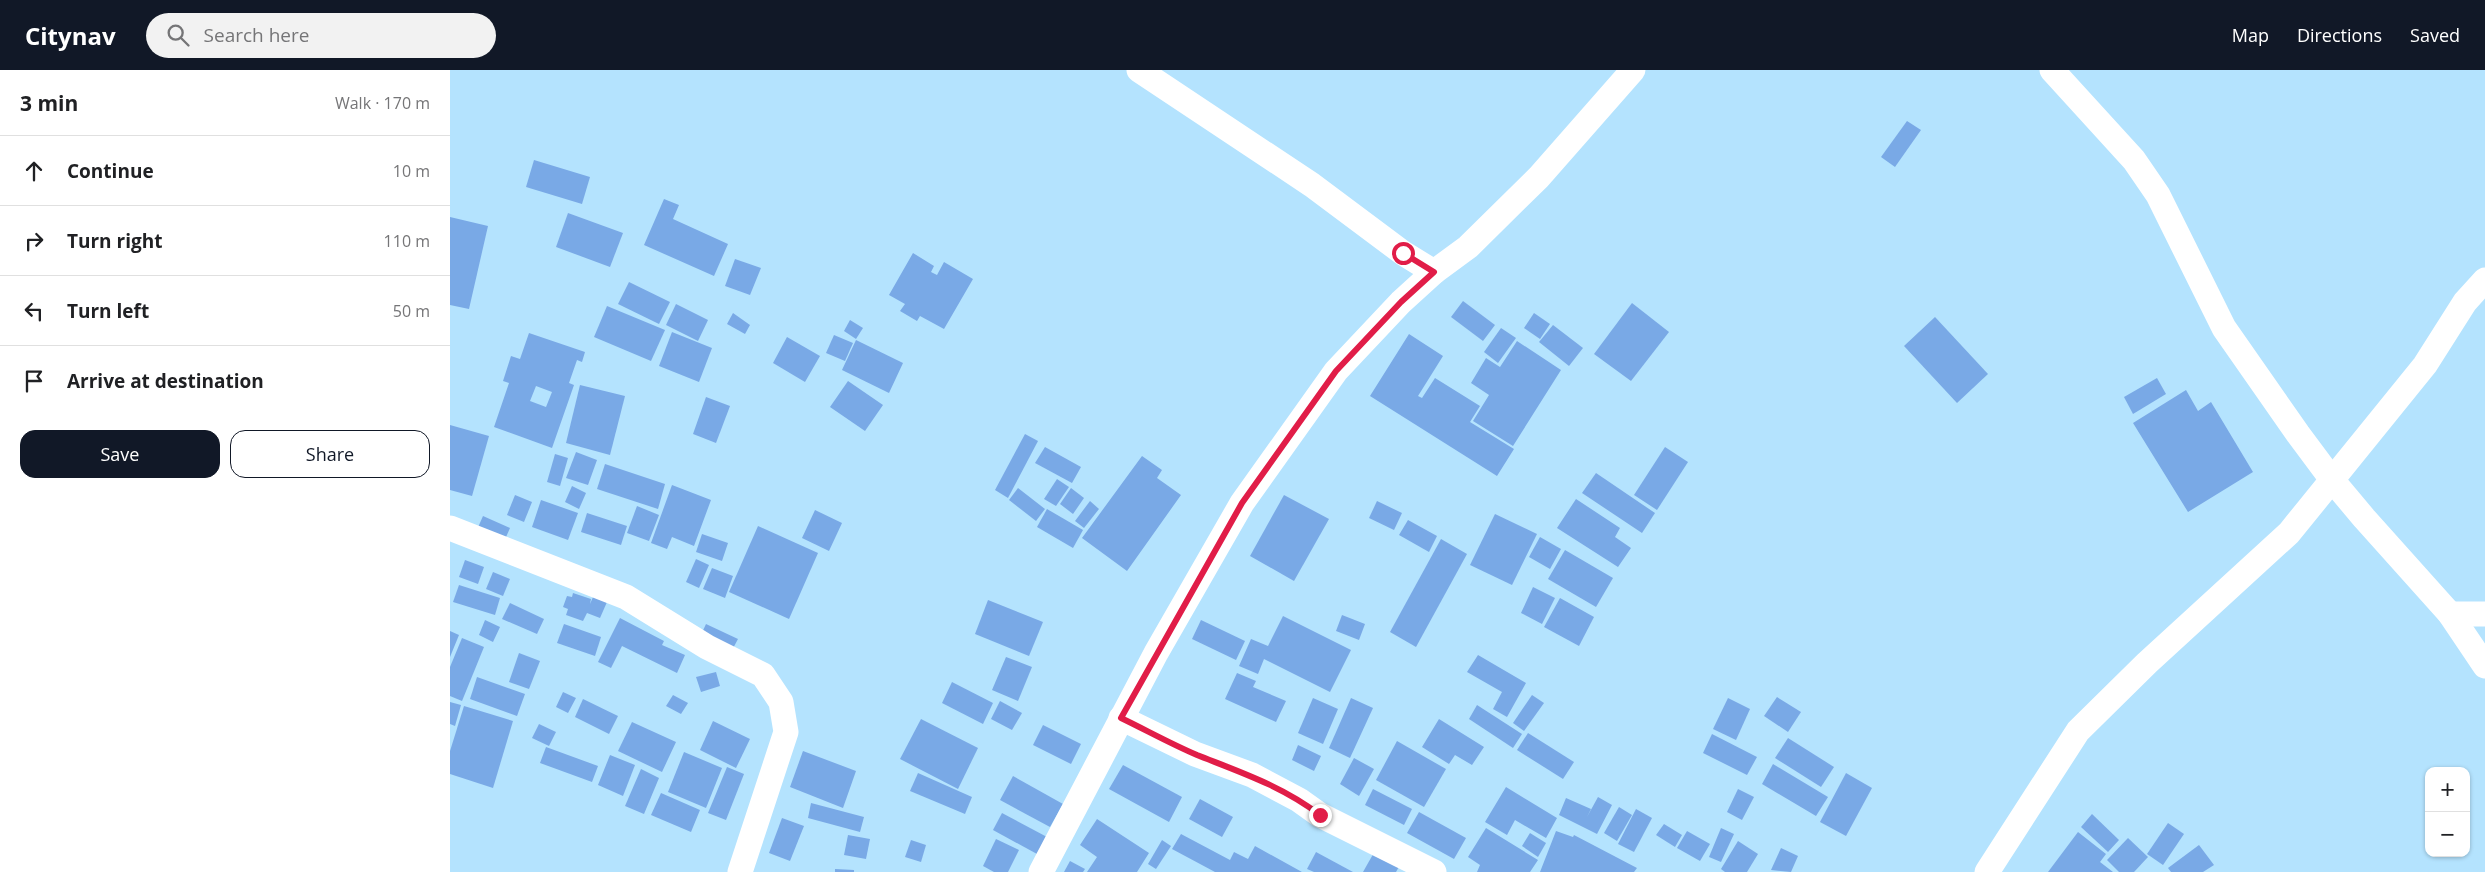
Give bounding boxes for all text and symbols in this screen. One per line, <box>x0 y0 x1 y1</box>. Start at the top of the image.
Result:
search box <box>146 13 496 58</box>
text: Citynav <box>25 19 116 52</box>
icon: search <box>164 21 192 49</box>
text: Search here <box>204 22 309 48</box>
text: Map <box>2232 23 2269 47</box>
text: Directions <box>2297 23 2382 47</box>
text: Saved <box>2410 23 2460 47</box>
text: 3 min <box>20 89 78 117</box>
text: Walk · 170 m <box>335 92 430 114</box>
icon: ahead <box>20 157 48 185</box>
text: Continue <box>67 158 154 184</box>
text: 10 m <box>393 160 430 182</box>
icon: right <box>20 227 48 255</box>
text: Turn right <box>67 228 162 254</box>
text: 110 m <box>384 230 430 252</box>
route start <box>1392 242 1415 265</box>
icon: left <box>20 297 48 325</box>
text: Turn left <box>67 298 149 324</box>
text: 50 m <box>393 300 430 322</box>
icon: arrive <box>20 367 48 395</box>
text: Arrive at destination <box>67 368 264 394</box>
button: Save <box>20 430 220 478</box>
button: Share <box>230 430 430 478</box>
map controls <box>2425 767 2470 857</box>
button: + <box>2425 767 2470 812</box>
route end <box>1309 804 1332 827</box>
button: − <box>2425 812 2470 857</box>

